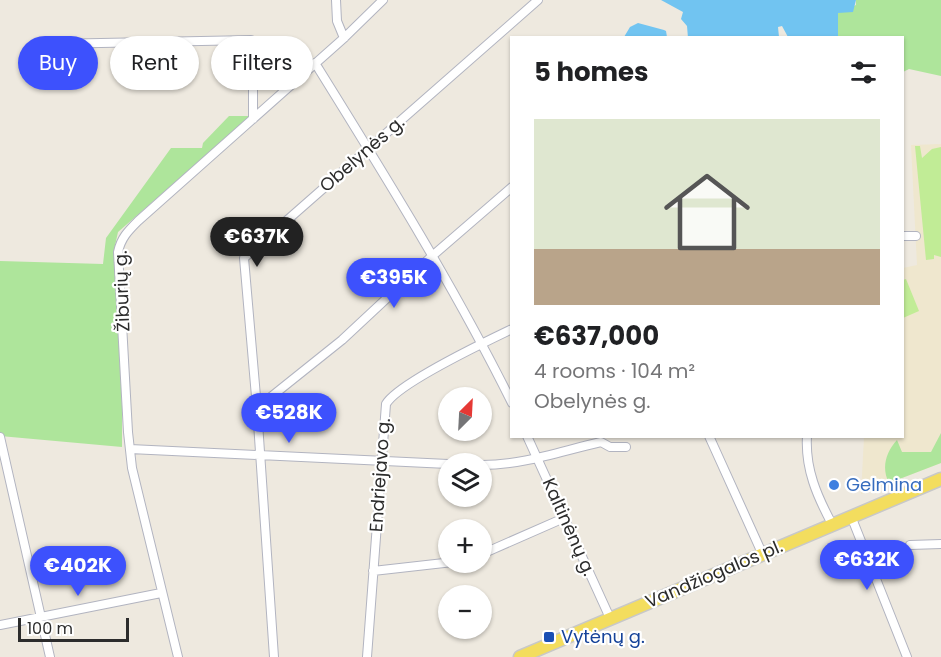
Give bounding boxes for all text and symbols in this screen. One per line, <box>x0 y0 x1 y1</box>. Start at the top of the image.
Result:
chip: Buy <box>18 36 98 90</box>
chip: Rent <box>110 36 199 90</box>
chip: Filters <box>211 36 313 90</box>
text: 5 homes <box>534 54 649 90</box>
icon: filters <box>847 56 880 89</box>
street label: Obelynės g. <box>314 110 409 197</box>
icon: home <box>653 158 761 266</box>
pin: €637K <box>215 217 299 268</box>
text: €637K <box>224 222 290 250</box>
street label: Žiburių g. <box>108 250 135 332</box>
pin: €395K <box>352 258 436 309</box>
text: €395K <box>360 263 428 291</box>
text: €637,000 <box>534 318 659 354</box>
text: 4 rooms · 104 m² <box>534 357 695 385</box>
north arrow <box>438 387 492 441</box>
map controls <box>438 387 492 639</box>
text: Obelynės g. <box>534 387 651 415</box>
pin: €528K <box>247 393 331 444</box>
text: €528K <box>255 398 323 426</box>
street label: Endriejavo g. <box>363 417 396 533</box>
button: layers <box>438 453 492 507</box>
place label: Gelmina <box>846 472 922 497</box>
street label: Kaltinėnų g. <box>537 474 602 580</box>
marker: Gelmina <box>827 478 841 492</box>
button: + <box>438 519 492 573</box>
street label: Vandžiogalos pl. <box>641 533 786 614</box>
pin: €632K <box>825 540 909 591</box>
text: €632K <box>834 545 900 573</box>
pin: €402K <box>36 546 120 597</box>
text: €402K <box>44 551 112 579</box>
button: − <box>438 585 492 639</box>
scale bar <box>18 615 129 642</box>
text: 100 m <box>27 617 73 640</box>
place label: Vytėnų g. <box>561 624 645 649</box>
marker: Vytėnų g. <box>542 630 556 644</box>

